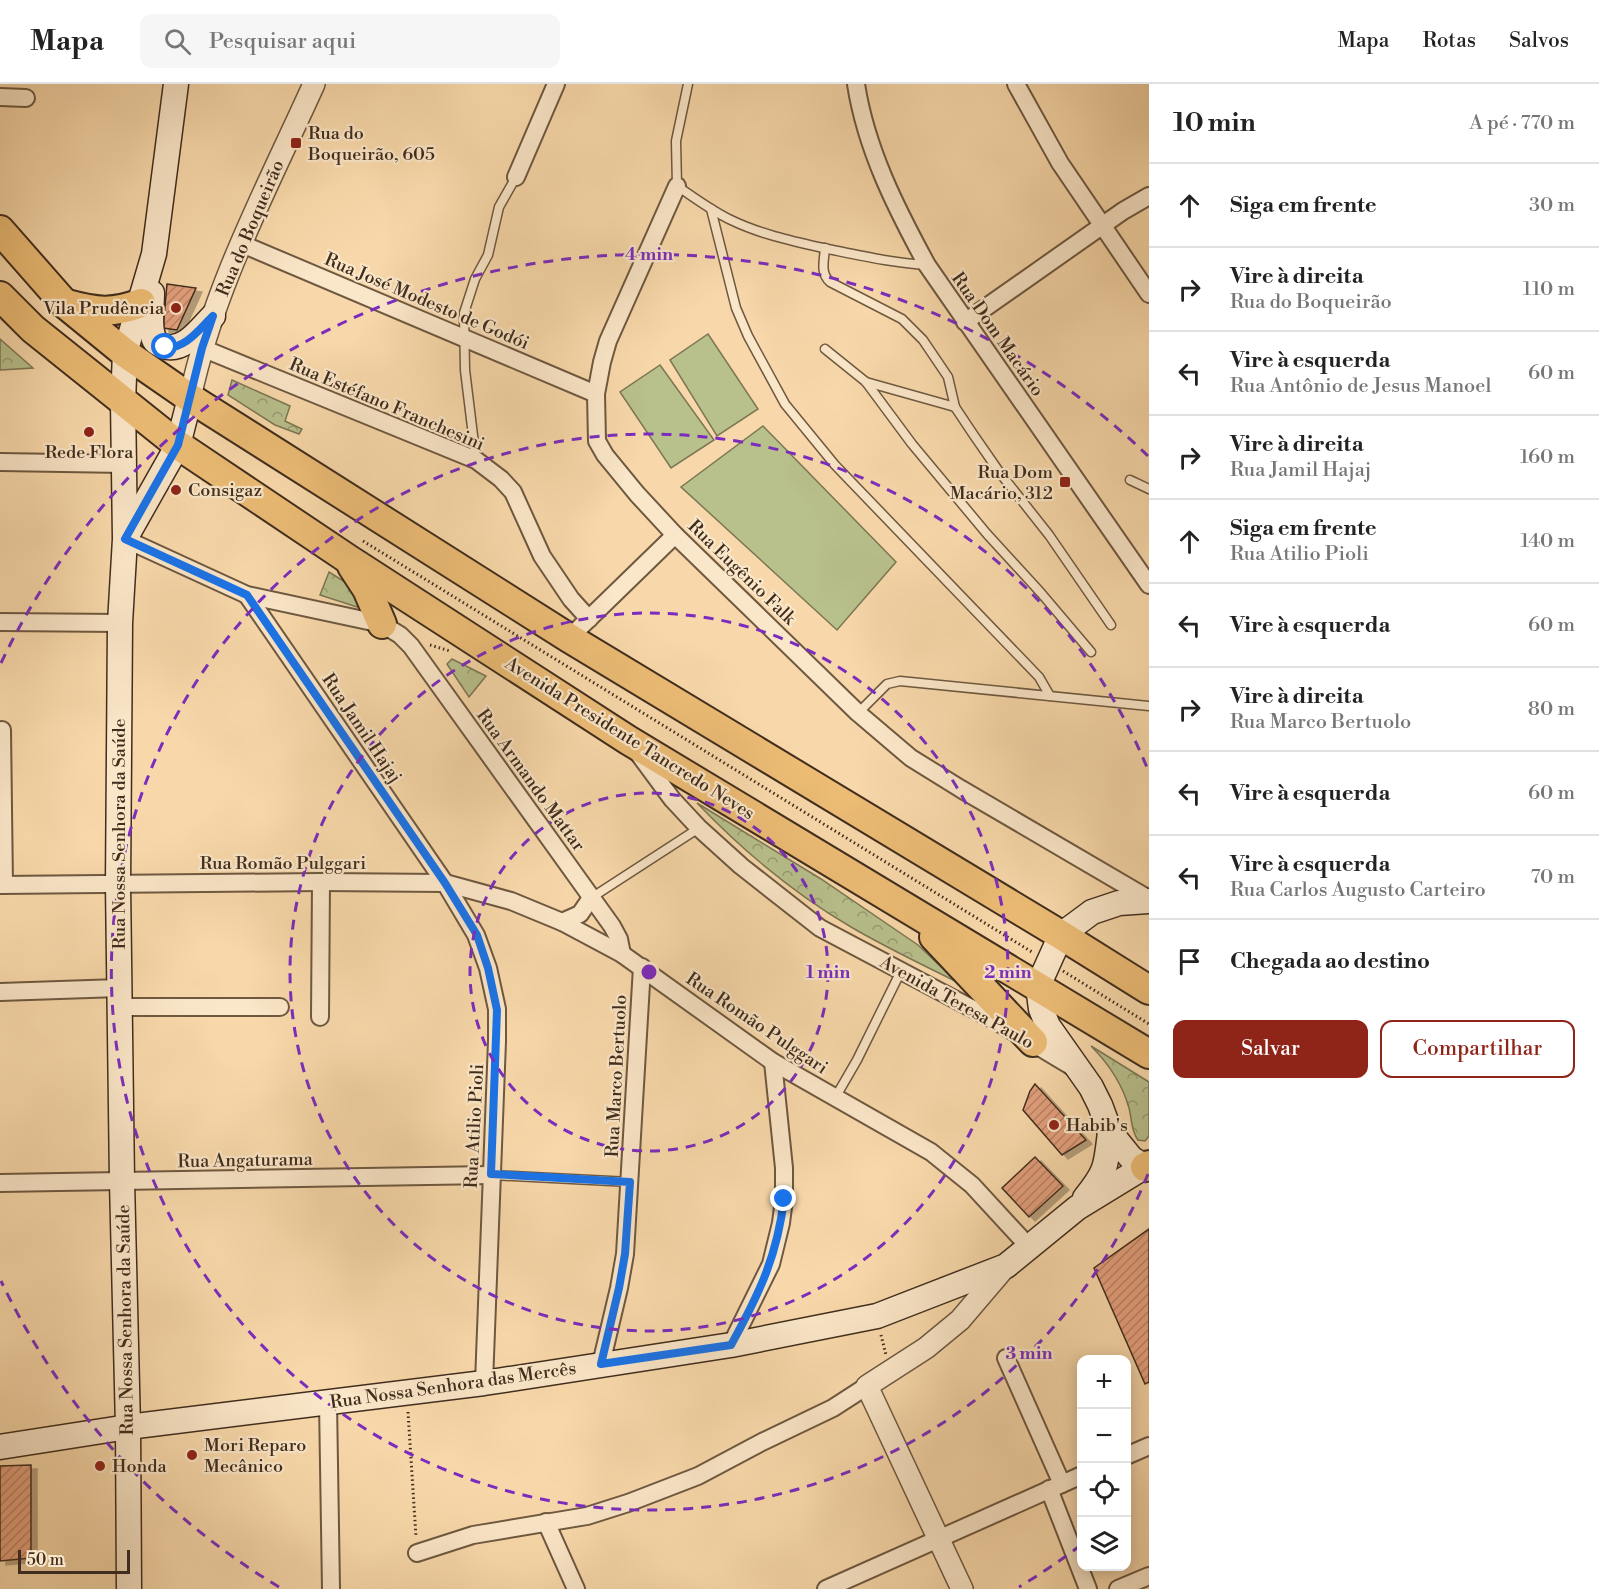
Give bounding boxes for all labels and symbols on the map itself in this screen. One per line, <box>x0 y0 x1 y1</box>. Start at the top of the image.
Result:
place label: Rua do Boqueirão, 605 <box>307 122 435 166</box>
marker: Rua do Boqueirão, 605 <box>289 136 303 150</box>
street label: Rua do Boqueirão <box>211 157 290 300</box>
text: 4 min <box>625 243 673 266</box>
street label: Rua José Modesto de Godói <box>321 248 533 355</box>
street label: Rua Dom Macário <box>946 268 1049 401</box>
place label: Vila Prudência <box>42 297 165 320</box>
marker: Vila Prudência <box>169 301 183 315</box>
route start <box>151 333 177 359</box>
street label: Rua Estéfano Franchesini <box>286 353 488 456</box>
marker: Rede Flora <box>82 425 96 439</box>
place label: Rede Flora <box>45 441 134 464</box>
place label: Rua Dom Macário, 312 <box>950 461 1053 505</box>
marker: Rua Dom Macário, 312 <box>1058 475 1072 489</box>
place label: Consigaz <box>188 479 262 502</box>
marker: Consigaz <box>169 483 183 497</box>
street label: Rua Eugênio Falk <box>683 515 802 631</box>
street label: Avenida Presidente Tancredo Neves <box>500 651 759 825</box>
street label: Rua Jamil Hajaj <box>316 669 407 787</box>
street label: Rua Armando Mattar <box>471 705 590 856</box>
street label: Rua Nossa Senhora da Saúde <box>108 719 131 949</box>
street label: Rua Romão Pulggari <box>200 852 366 875</box>
street label: Avenida Teresa Paulo <box>875 950 1038 1054</box>
text: 1 min <box>806 961 850 984</box>
text: 2 min <box>984 961 1032 984</box>
centre of rings <box>639 962 659 982</box>
street label: Rua Romão Pulggari <box>681 967 832 1080</box>
street label: Rua Marco Bertuolo <box>601 994 632 1158</box>
street label: Rua Atilio Pioli <box>460 1063 489 1189</box>
place label: Habib's <box>1066 1114 1128 1137</box>
marker: Habib's <box>1047 1118 1061 1132</box>
street label: Rua Angaturama <box>177 1148 314 1173</box>
route end <box>770 1185 796 1211</box>
street label: Rua Nossa Senhora da Saúde <box>112 1204 139 1436</box>
text: 3 min <box>1006 1342 1052 1365</box>
street label: Rua Nossa Senhora das Mercês <box>328 1357 578 1414</box>
place label: Mori Reparo Mecânico <box>204 1434 306 1478</box>
marker: Mori Reparo Mecânico <box>185 1448 199 1462</box>
place label: Honda <box>112 1455 167 1478</box>
marker: Honda <box>93 1459 107 1473</box>
scale bar <box>18 1547 130 1574</box>

